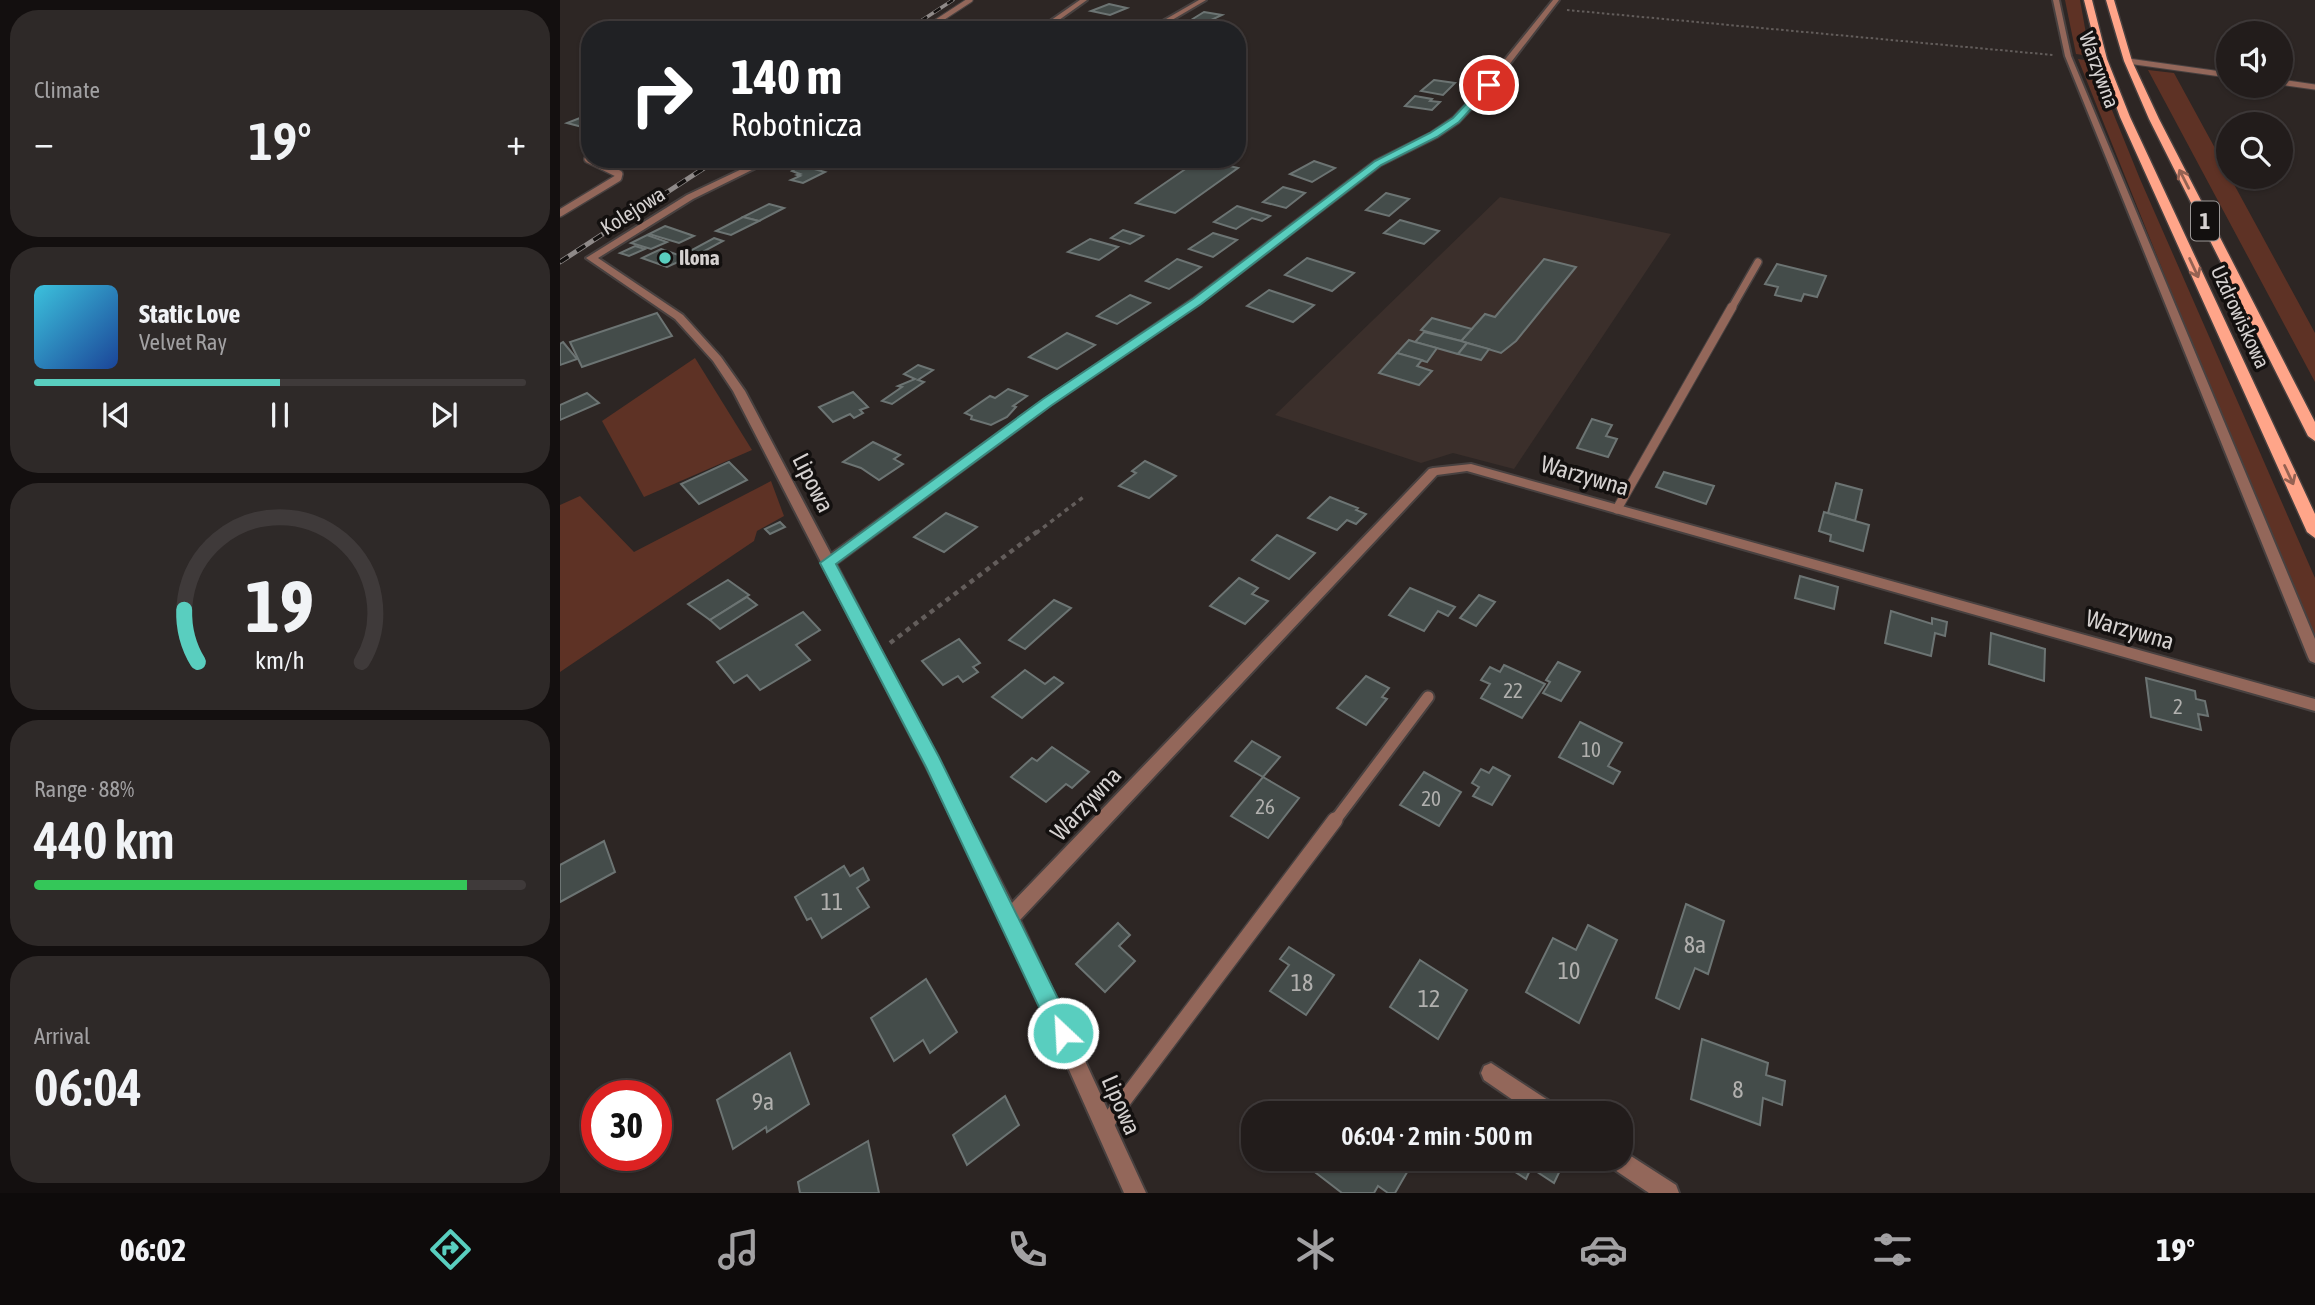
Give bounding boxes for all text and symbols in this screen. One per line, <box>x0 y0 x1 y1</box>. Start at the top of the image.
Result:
map controls <box>2216 21 2293 189</box>
button: sound <box>2216 21 2293 98</box>
street label: Warzywna <box>2075 28 2125 111</box>
text: 140 m <box>731 48 842 104</box>
icon: right <box>616 49 707 140</box>
pin <box>1459 55 1519 115</box>
icon: arrive <box>1470 66 1508 104</box>
text: Climate <box>34 77 100 103</box>
text: Robotnicza <box>731 106 863 143</box>
text: 19° <box>248 111 312 171</box>
button: search <box>2216 112 2293 189</box>
text: − <box>34 120 54 163</box>
text: + <box>506 120 526 163</box>
one-way arrow <box>2177 169 2190 190</box>
street label: Kolejowa <box>596 181 669 239</box>
road number: 1 <box>2191 202 2219 241</box>
place label: Ilona <box>679 245 720 269</box>
marker: Ilona <box>657 250 673 266</box>
one-way arrow <box>2188 257 2201 278</box>
street label: Uzdrowiskowa <box>2207 261 2275 372</box>
text: Static Love <box>139 299 240 329</box>
text: Velvet Ray <box>139 329 227 355</box>
icon: previous <box>97 396 135 434</box>
icon: pause <box>261 396 299 434</box>
icon: next <box>425 396 463 434</box>
street label: Lipowa <box>787 449 840 517</box>
street label: Warzywna <box>1538 450 1632 501</box>
one-way arrow <box>2283 464 2296 485</box>
text: 19 <box>246 565 314 648</box>
street label: Warzywna <box>2083 604 2177 655</box>
text: km/h <box>255 646 305 674</box>
house number: 22 <box>1503 678 1523 702</box>
house number: 2 <box>2173 694 2183 718</box>
house number: 10 <box>1581 737 1601 761</box>
street label: Warzywna <box>1045 761 1126 846</box>
text: Range · 88% <box>34 776 134 802</box>
house number: 20 <box>1421 786 1441 810</box>
house number: 26 <box>1255 794 1275 818</box>
text: 440 km <box>34 810 175 870</box>
house number: 11 <box>821 888 843 915</box>
house number: 8a <box>1684 931 1706 958</box>
house number: 10 <box>1558 957 1580 984</box>
house number: 18 <box>1291 969 1313 996</box>
house number: 12 <box>1418 985 1440 1012</box>
position arrow <box>1026 996 1100 1070</box>
text: Arrival <box>34 1023 90 1049</box>
text: 06:04 <box>34 1057 142 1117</box>
street label: Lipowa <box>1096 1071 1146 1139</box>
house number: 8 <box>1732 1076 1744 1103</box>
speed limit sign: 30 <box>581 1080 672 1171</box>
house number: 9a <box>752 1088 774 1115</box>
text: 06:04 · 2 min · 500 m <box>1341 1121 1533 1151</box>
icon: directions <box>426 1225 475 1274</box>
icon: music <box>714 1225 763 1274</box>
icon: phone <box>1003 1225 1052 1274</box>
icon: climate <box>1291 1225 1340 1274</box>
icon: car <box>1579 1225 1628 1274</box>
icon: filters <box>1868 1225 1917 1274</box>
text: 06:02 <box>120 1231 186 1268</box>
text: 19° <box>2156 1231 2195 1268</box>

